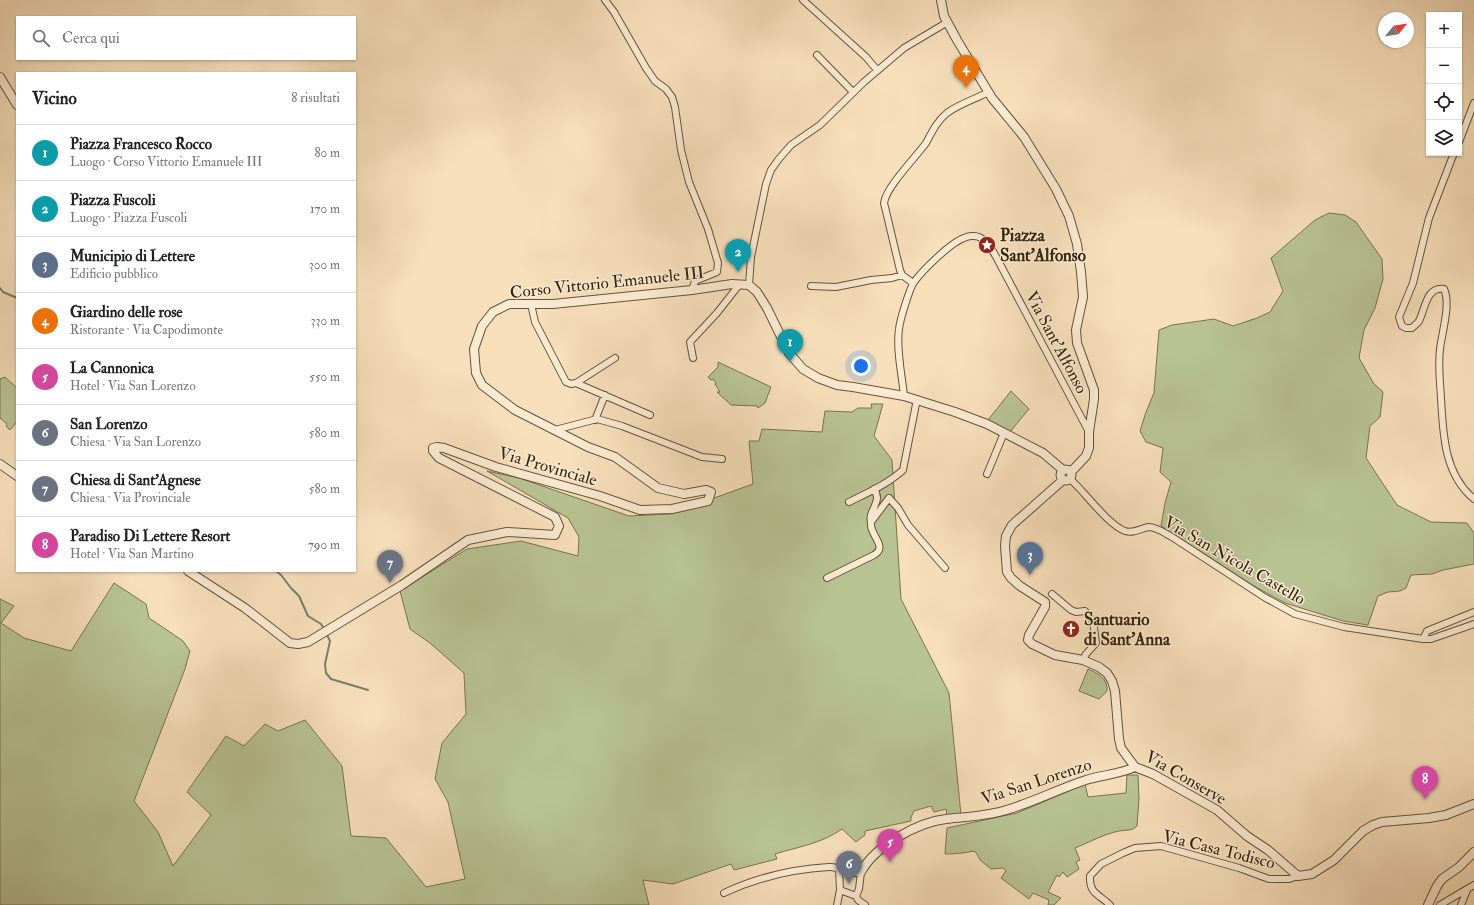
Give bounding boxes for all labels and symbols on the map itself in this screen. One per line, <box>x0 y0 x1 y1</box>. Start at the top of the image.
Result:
north arrow <box>1378 12 1414 48</box>
pin: 4 <box>953 55 979 88</box>
place label: Piazza Sant'Alfonso <box>1000 225 1086 266</box>
place icon: Piazza Sant'Alfonso <box>977 235 997 255</box>
pin: 2 <box>725 239 751 272</box>
street label: Corso Vittorio Emanuele III <box>509 262 705 303</box>
street label: Via Sant'Alfonso <box>1021 287 1092 397</box>
pin: 1 <box>777 329 803 362</box>
your location <box>851 356 871 376</box>
street label: Via Provinciale <box>496 442 600 491</box>
street label: Via San Nicola Castello <box>1160 511 1309 609</box>
pin: 3 <box>1017 542 1043 575</box>
pin: 7 <box>377 550 403 583</box>
place label: Santuario di Sant'Anna <box>1084 609 1171 650</box>
church icon: Santuario di Sant'Anna <box>1061 619 1081 639</box>
street label: Via Conserve <box>1141 746 1230 809</box>
street label: Via San Lorenzo <box>978 754 1094 809</box>
pin: 8 <box>1412 766 1438 799</box>
street label: Via Casa Todisco <box>1160 825 1277 874</box>
pin: 5 <box>877 829 903 862</box>
pin: 6 <box>836 851 862 884</box>

